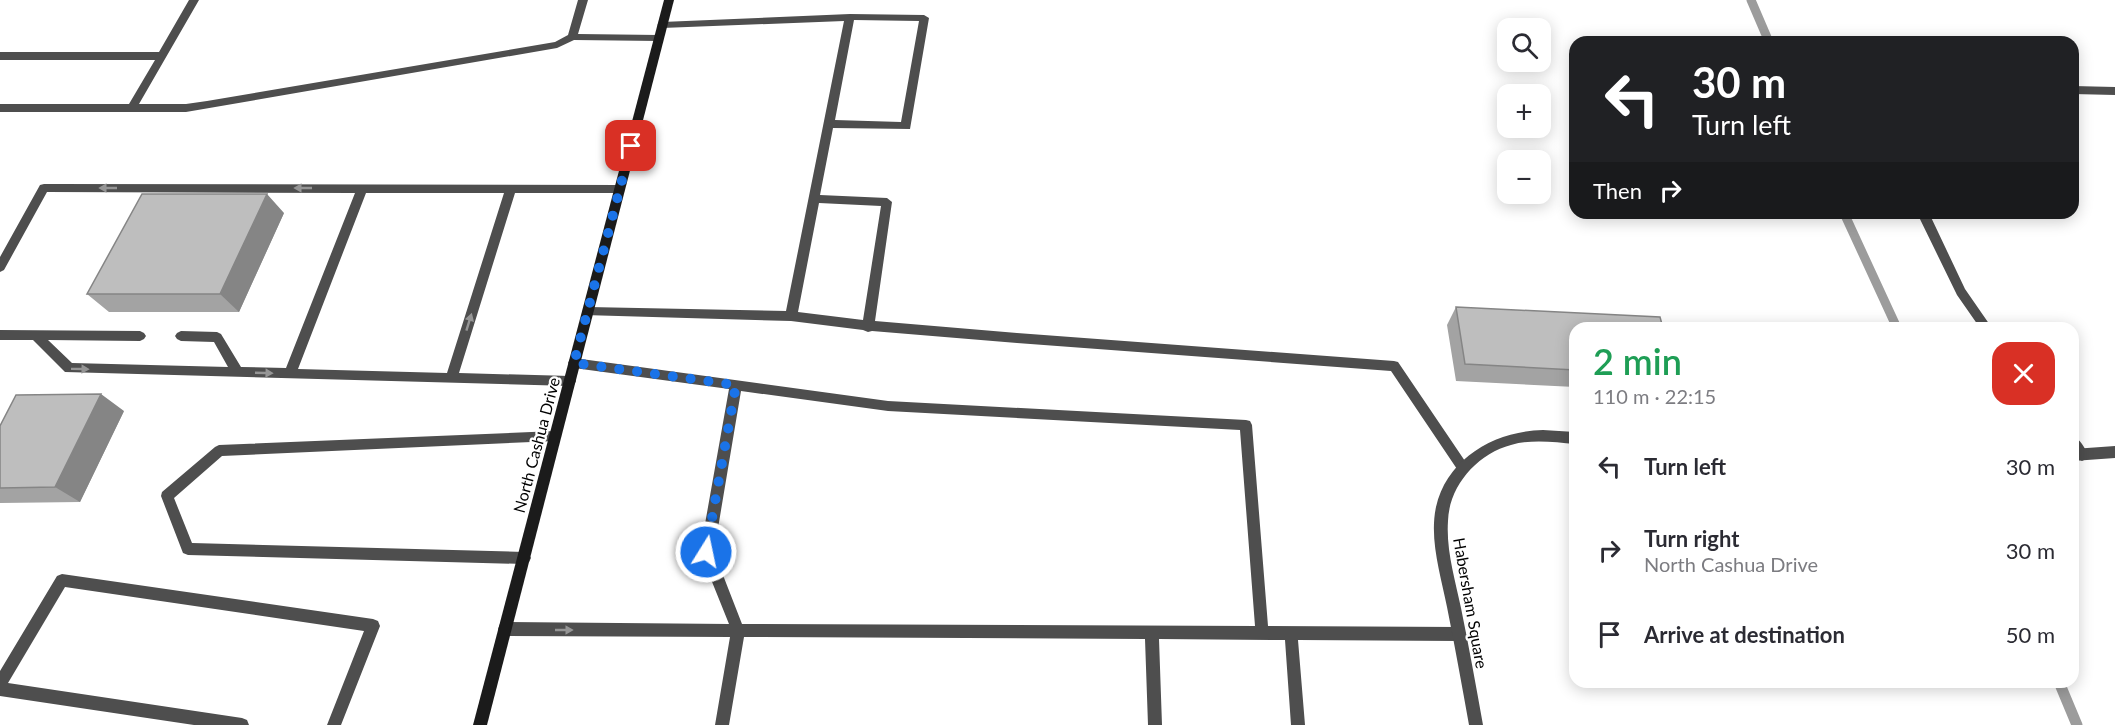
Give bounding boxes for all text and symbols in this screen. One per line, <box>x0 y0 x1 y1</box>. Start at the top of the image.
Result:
map controls <box>1497 18 1551 204</box>
button: search <box>1497 18 1551 72</box>
text: 30 m <box>1692 57 1786 107</box>
icon: left <box>1593 60 1671 138</box>
button: + <box>1497 84 1551 138</box>
text: Turn left <box>1692 108 1791 141</box>
pin <box>605 120 656 171</box>
icon: arrive <box>614 129 647 162</box>
button: − <box>1497 150 1551 204</box>
icon: right <box>1654 174 1687 207</box>
text: Then <box>1593 177 1642 204</box>
one-way arrow <box>99 183 118 193</box>
one-way arrow <box>294 183 313 193</box>
one-way arrow <box>465 313 474 331</box>
text: 2 min <box>1593 339 1682 383</box>
button: close <box>1992 342 2055 405</box>
one-way arrow <box>71 364 90 373</box>
one-way arrow <box>254 368 273 377</box>
street label: North Cashua Drive <box>509 375 563 515</box>
text: 110 m · 22:15 <box>1593 384 1716 408</box>
icon: left <box>1593 450 1626 483</box>
text: Turn left <box>1644 453 1726 480</box>
text: 30 m <box>2006 453 2055 480</box>
position arrow <box>674 520 738 584</box>
text: Turn right <box>1644 525 1739 552</box>
icon: right <box>1593 534 1626 567</box>
street label: Habersham Square <box>1450 536 1492 670</box>
text: 30 m <box>2006 537 2055 564</box>
text: North Cashua Drive <box>1644 552 1818 576</box>
icon: arrive <box>1593 618 1626 651</box>
text: Arrive at destination <box>1644 621 1845 648</box>
text: 50 m <box>2006 621 2055 648</box>
one-way arrow <box>554 625 573 635</box>

